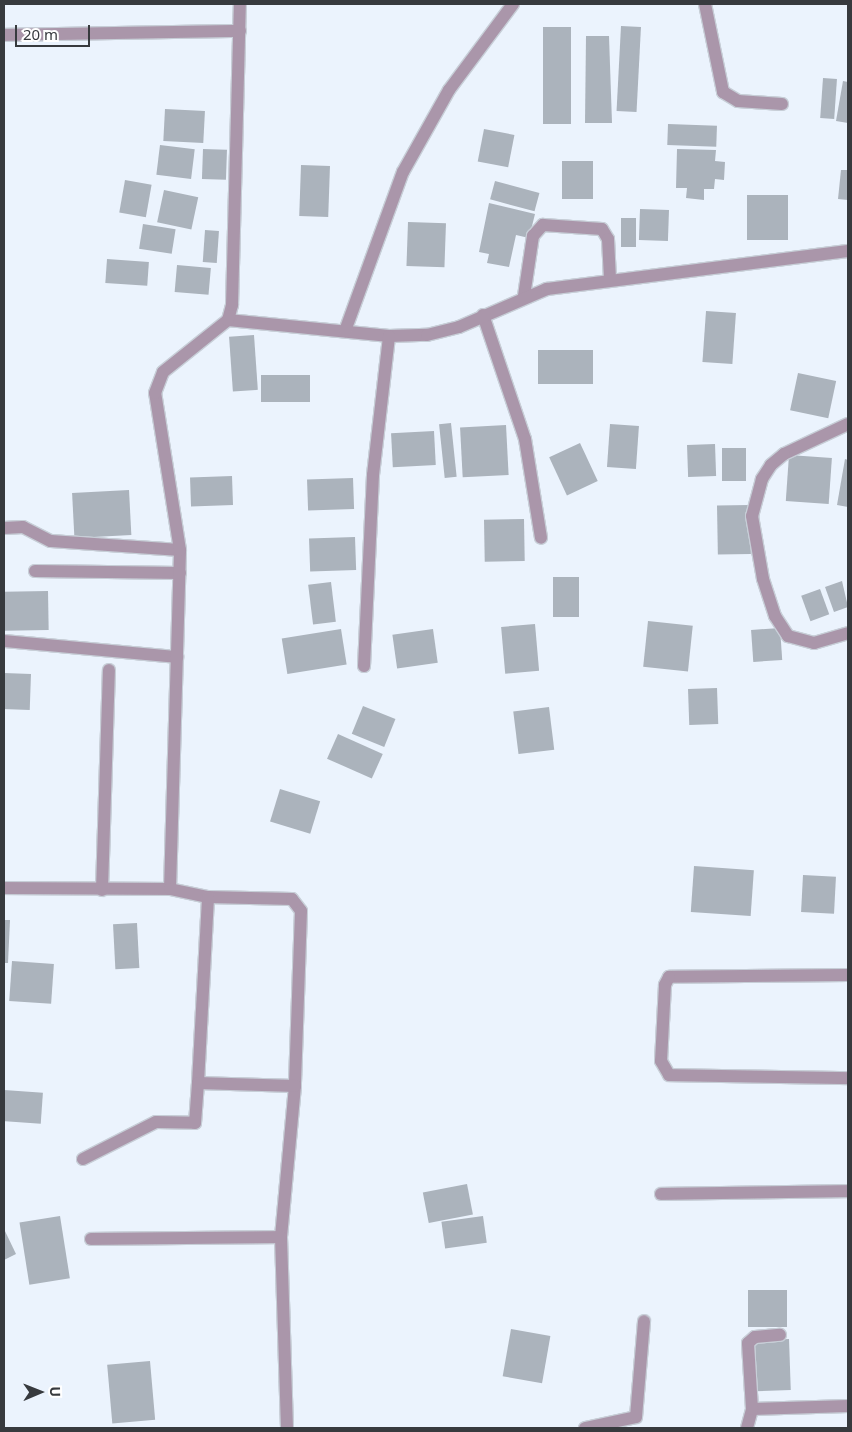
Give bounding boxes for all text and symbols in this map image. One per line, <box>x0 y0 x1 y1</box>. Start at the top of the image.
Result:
scale bar <box>18 15 92 47</box>
text: 20 m <box>23 24 58 44</box>
north arrow <box>15 1367 65 1417</box>
text: U <box>46 1386 65 1397</box>

